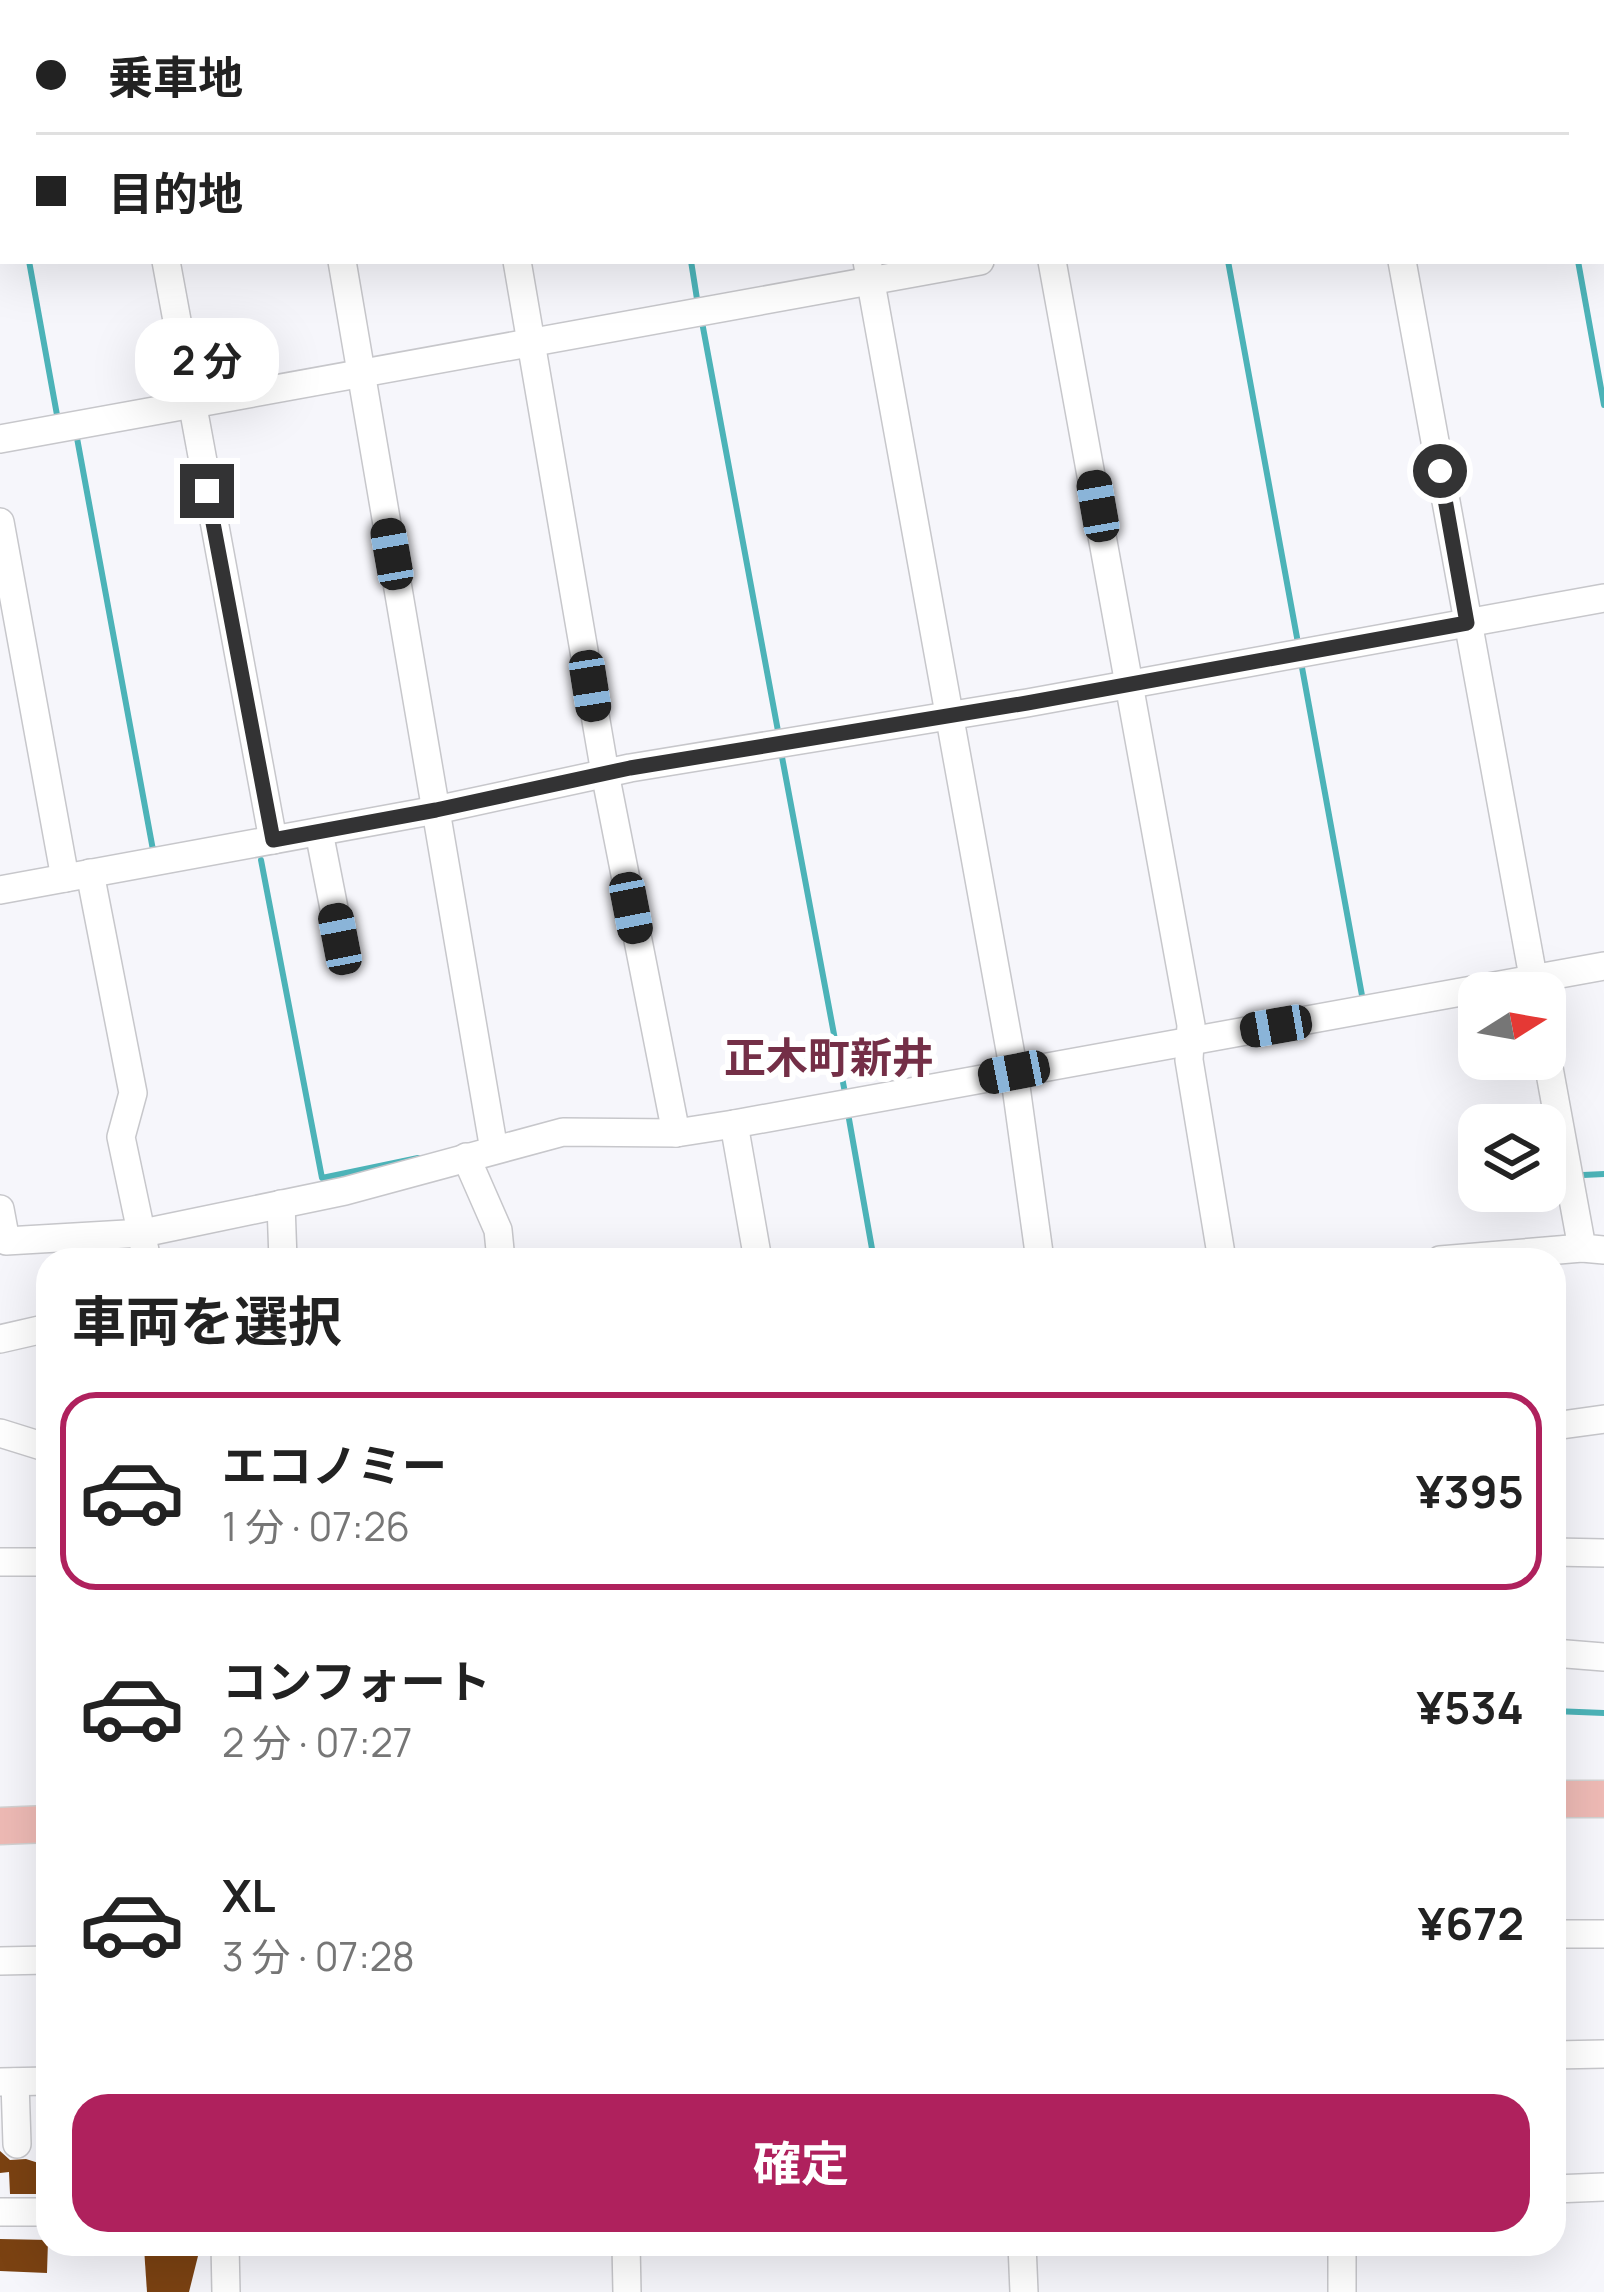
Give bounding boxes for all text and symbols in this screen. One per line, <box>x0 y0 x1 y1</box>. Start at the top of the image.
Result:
text: 乗車地 <box>108 46 243 108</box>
text: 目的地 <box>108 162 243 224</box>
callout: 2 分 <box>135 317 279 401</box>
text: 2 分 <box>172 333 242 387</box>
route start <box>1413 444 1467 498</box>
route end <box>180 464 234 518</box>
car <box>1074 467 1122 545</box>
car <box>368 515 416 593</box>
car <box>567 648 613 724</box>
car <box>606 869 656 947</box>
car <box>315 900 365 978</box>
north arrow <box>1458 972 1566 1080</box>
map controls <box>1458 972 1566 1212</box>
car <box>1237 1002 1315 1050</box>
district label: 正木町新井 <box>724 1028 934 1086</box>
car <box>975 1047 1053 1097</box>
button: layers <box>1458 1104 1566 1212</box>
text: 車両を選択 <box>72 1283 342 1357</box>
text: エコノミー <box>222 1434 447 1496</box>
icon: car <box>78 1437 186 1545</box>
text: ¥395 <box>1416 1460 1524 1522</box>
text: 1 分 · 07:26 <box>222 1499 410 1553</box>
text: コンフォート <box>222 1650 491 1712</box>
icon: car <box>78 1653 186 1761</box>
text: ¥534 <box>1417 1676 1524 1738</box>
text: 2 分 · 07:27 <box>222 1715 412 1769</box>
text: XL <box>222 1864 276 1926</box>
icon: car <box>78 1869 186 1977</box>
text: ¥672 <box>1418 1892 1524 1954</box>
text: 3 分 · 07:28 <box>222 1929 415 1983</box>
button: 確定 <box>72 2094 1530 2232</box>

